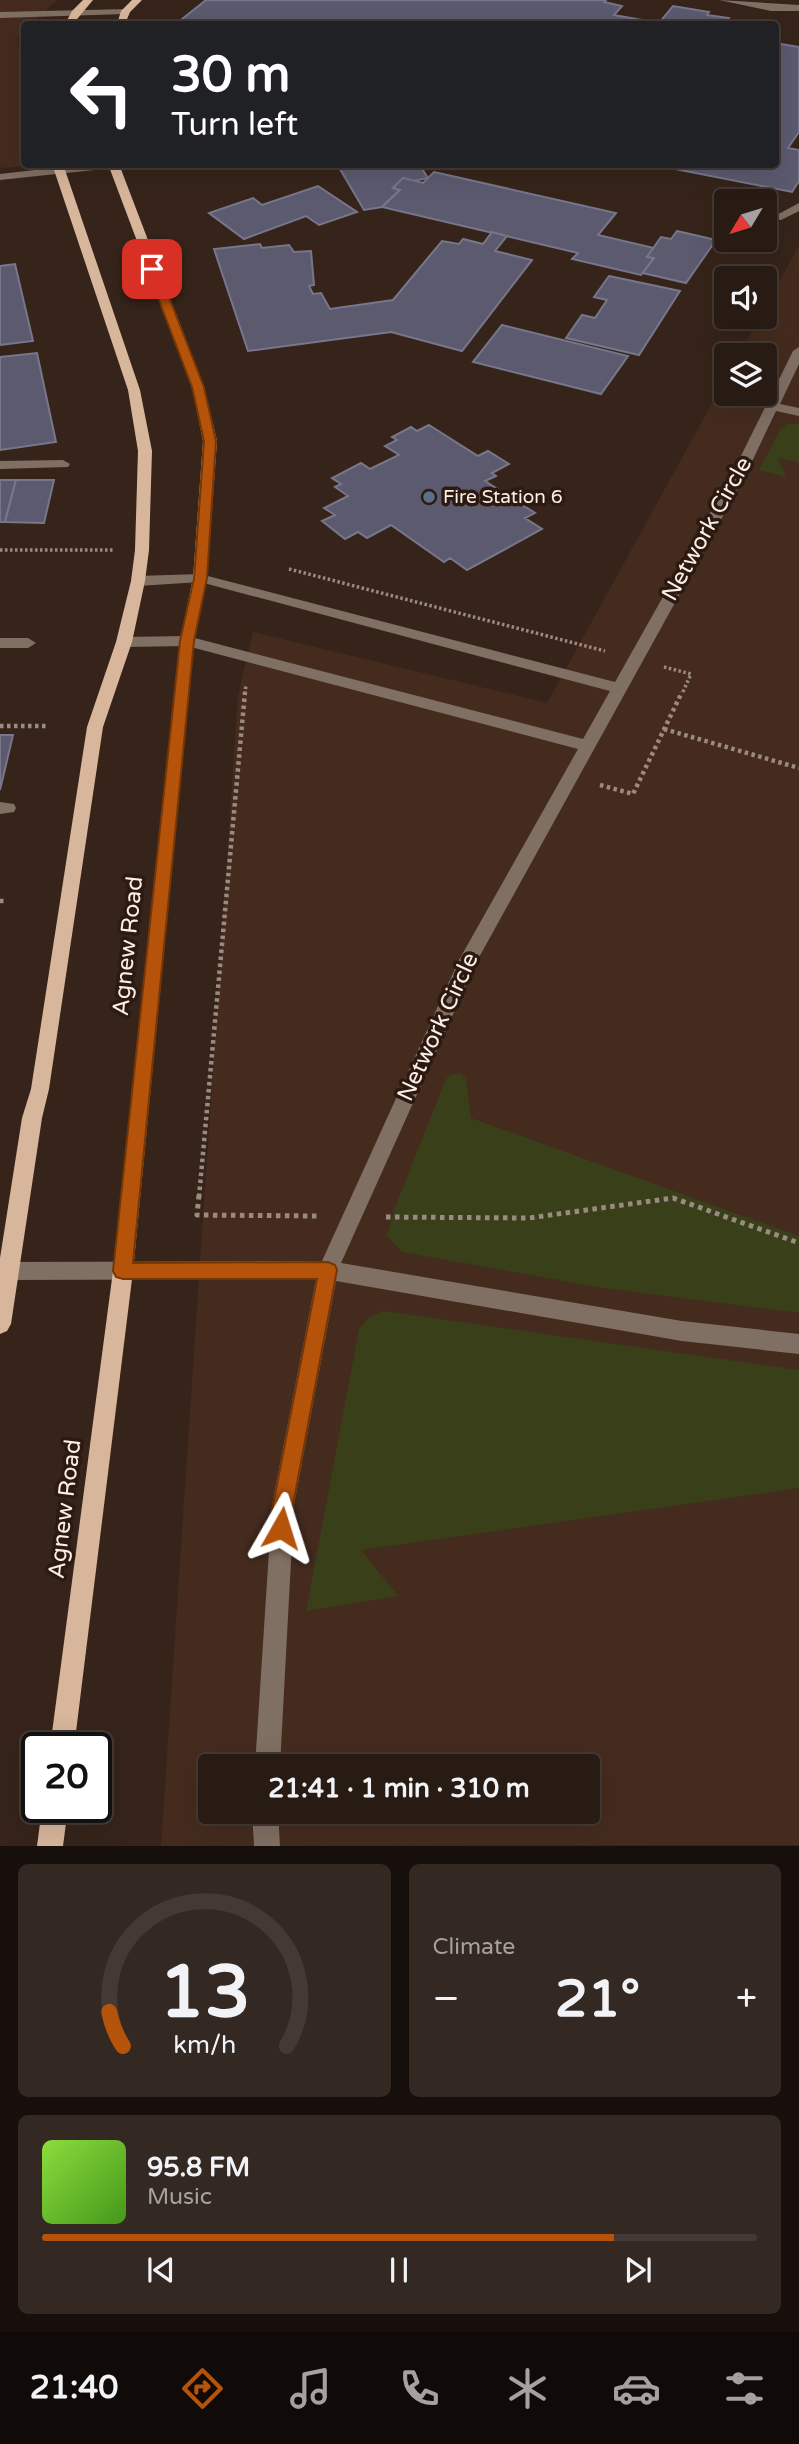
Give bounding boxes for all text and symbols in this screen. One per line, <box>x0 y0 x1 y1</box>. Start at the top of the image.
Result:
text: 30 m <box>171 46 290 105</box>
icon: left <box>56 49 147 140</box>
text: Turn left <box>171 106 298 144</box>
north arrow <box>714 189 777 252</box>
map controls <box>714 189 777 406</box>
pin <box>122 239 182 299</box>
icon: arrive <box>133 250 171 288</box>
button: sound <box>714 266 777 329</box>
button: layers <box>714 343 777 406</box>
street label: Network Circle <box>656 452 758 606</box>
place label: Fire Station 6 <box>443 486 563 508</box>
marker: Fire Station 6 <box>421 489 437 505</box>
street label: Agnew Road <box>107 875 149 1017</box>
street label: Network Circle <box>391 948 485 1106</box>
street label: Agnew Road <box>43 1438 87 1580</box>
position arrow <box>244 1491 318 1565</box>
speed limit sign: 20 <box>21 1732 112 1823</box>
text: 21:41 · 1 min · 310 m <box>268 1773 530 1804</box>
text: Climate <box>433 1933 515 1961</box>
text: 13 <box>159 1950 250 2038</box>
text: 21° <box>555 1968 640 2031</box>
text: − <box>433 1976 460 2022</box>
text: + <box>736 1976 757 2022</box>
text: km/h <box>173 2030 236 2060</box>
text: 95.8 FM <box>147 2152 250 2183</box>
text: Music <box>147 2183 212 2211</box>
icon: previous <box>142 2251 180 2289</box>
icon: pause <box>380 2251 418 2289</box>
icon: next <box>619 2251 657 2289</box>
icon: directions <box>178 2364 227 2413</box>
icon: music <box>286 2364 335 2413</box>
icon: phone <box>395 2364 444 2413</box>
icon: climate <box>503 2364 552 2413</box>
icon: car <box>612 2364 661 2413</box>
icon: filters <box>720 2364 769 2413</box>
text: 21:40 <box>30 2369 118 2407</box>

